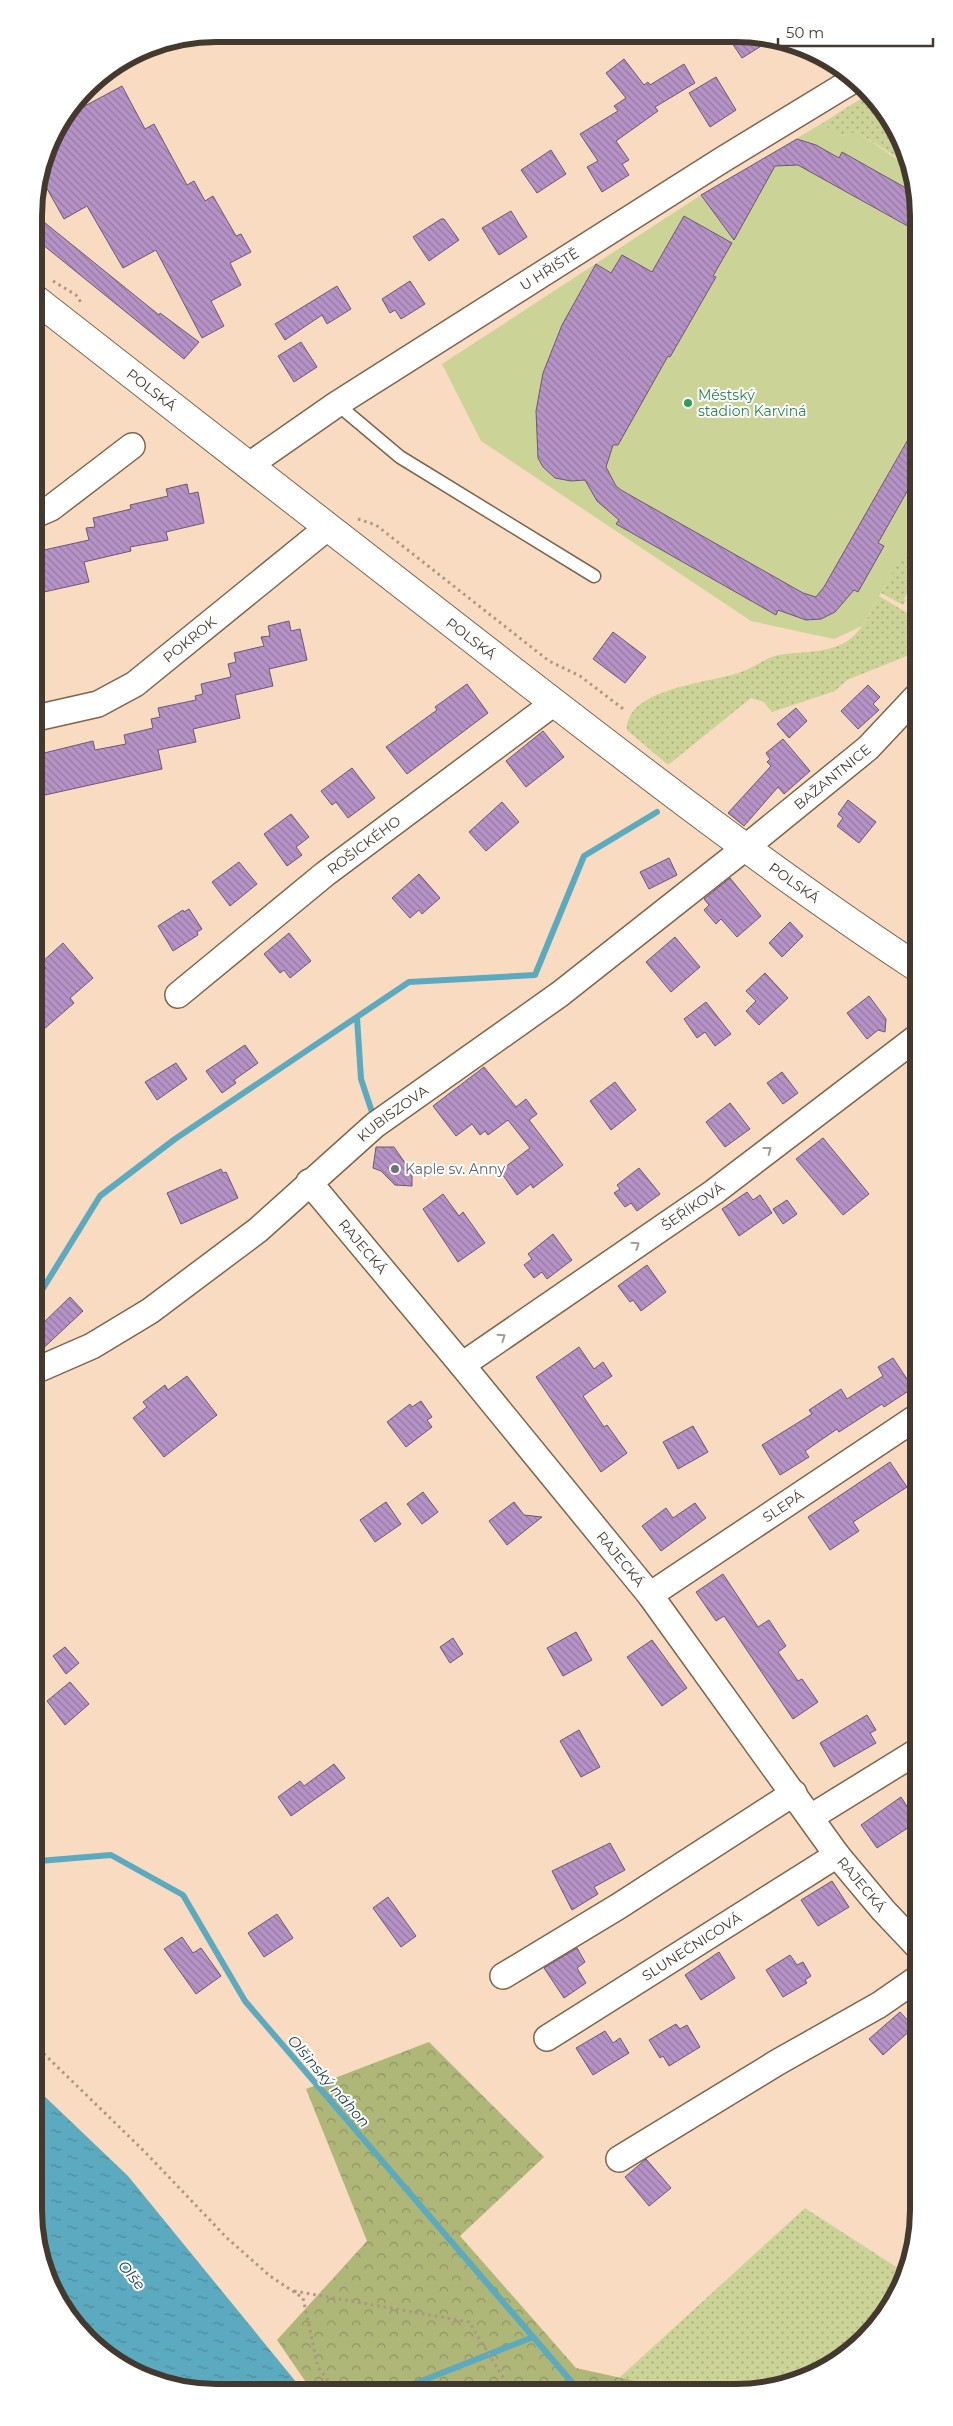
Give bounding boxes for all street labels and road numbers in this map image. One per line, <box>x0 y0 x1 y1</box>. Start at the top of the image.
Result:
street label: U HŘIŠTĚ <box>517 244 582 295</box>
street label: POLSKÁ <box>123 365 181 415</box>
street label: POKROK <box>159 613 220 667</box>
street label: POLSKÁ <box>442 614 500 664</box>
street label: BAŽANTNICE <box>790 740 875 814</box>
street label: ROŠICKÉHO <box>324 811 404 878</box>
street label: POLSKÁ <box>765 858 824 907</box>
street label: KUBISZOVA <box>353 1081 432 1146</box>
street label: ŠEŘÍKOVÁ <box>658 1178 729 1234</box>
street label: RAJECKÁ <box>335 1215 392 1278</box>
street label: SLEPÁ <box>759 1486 808 1526</box>
street label: RAJECKÁ <box>593 1528 649 1591</box>
street label: RAJECKÁ <box>833 1853 890 1916</box>
street label: SLUNEČNICOVÁ <box>638 1908 746 1985</box>

